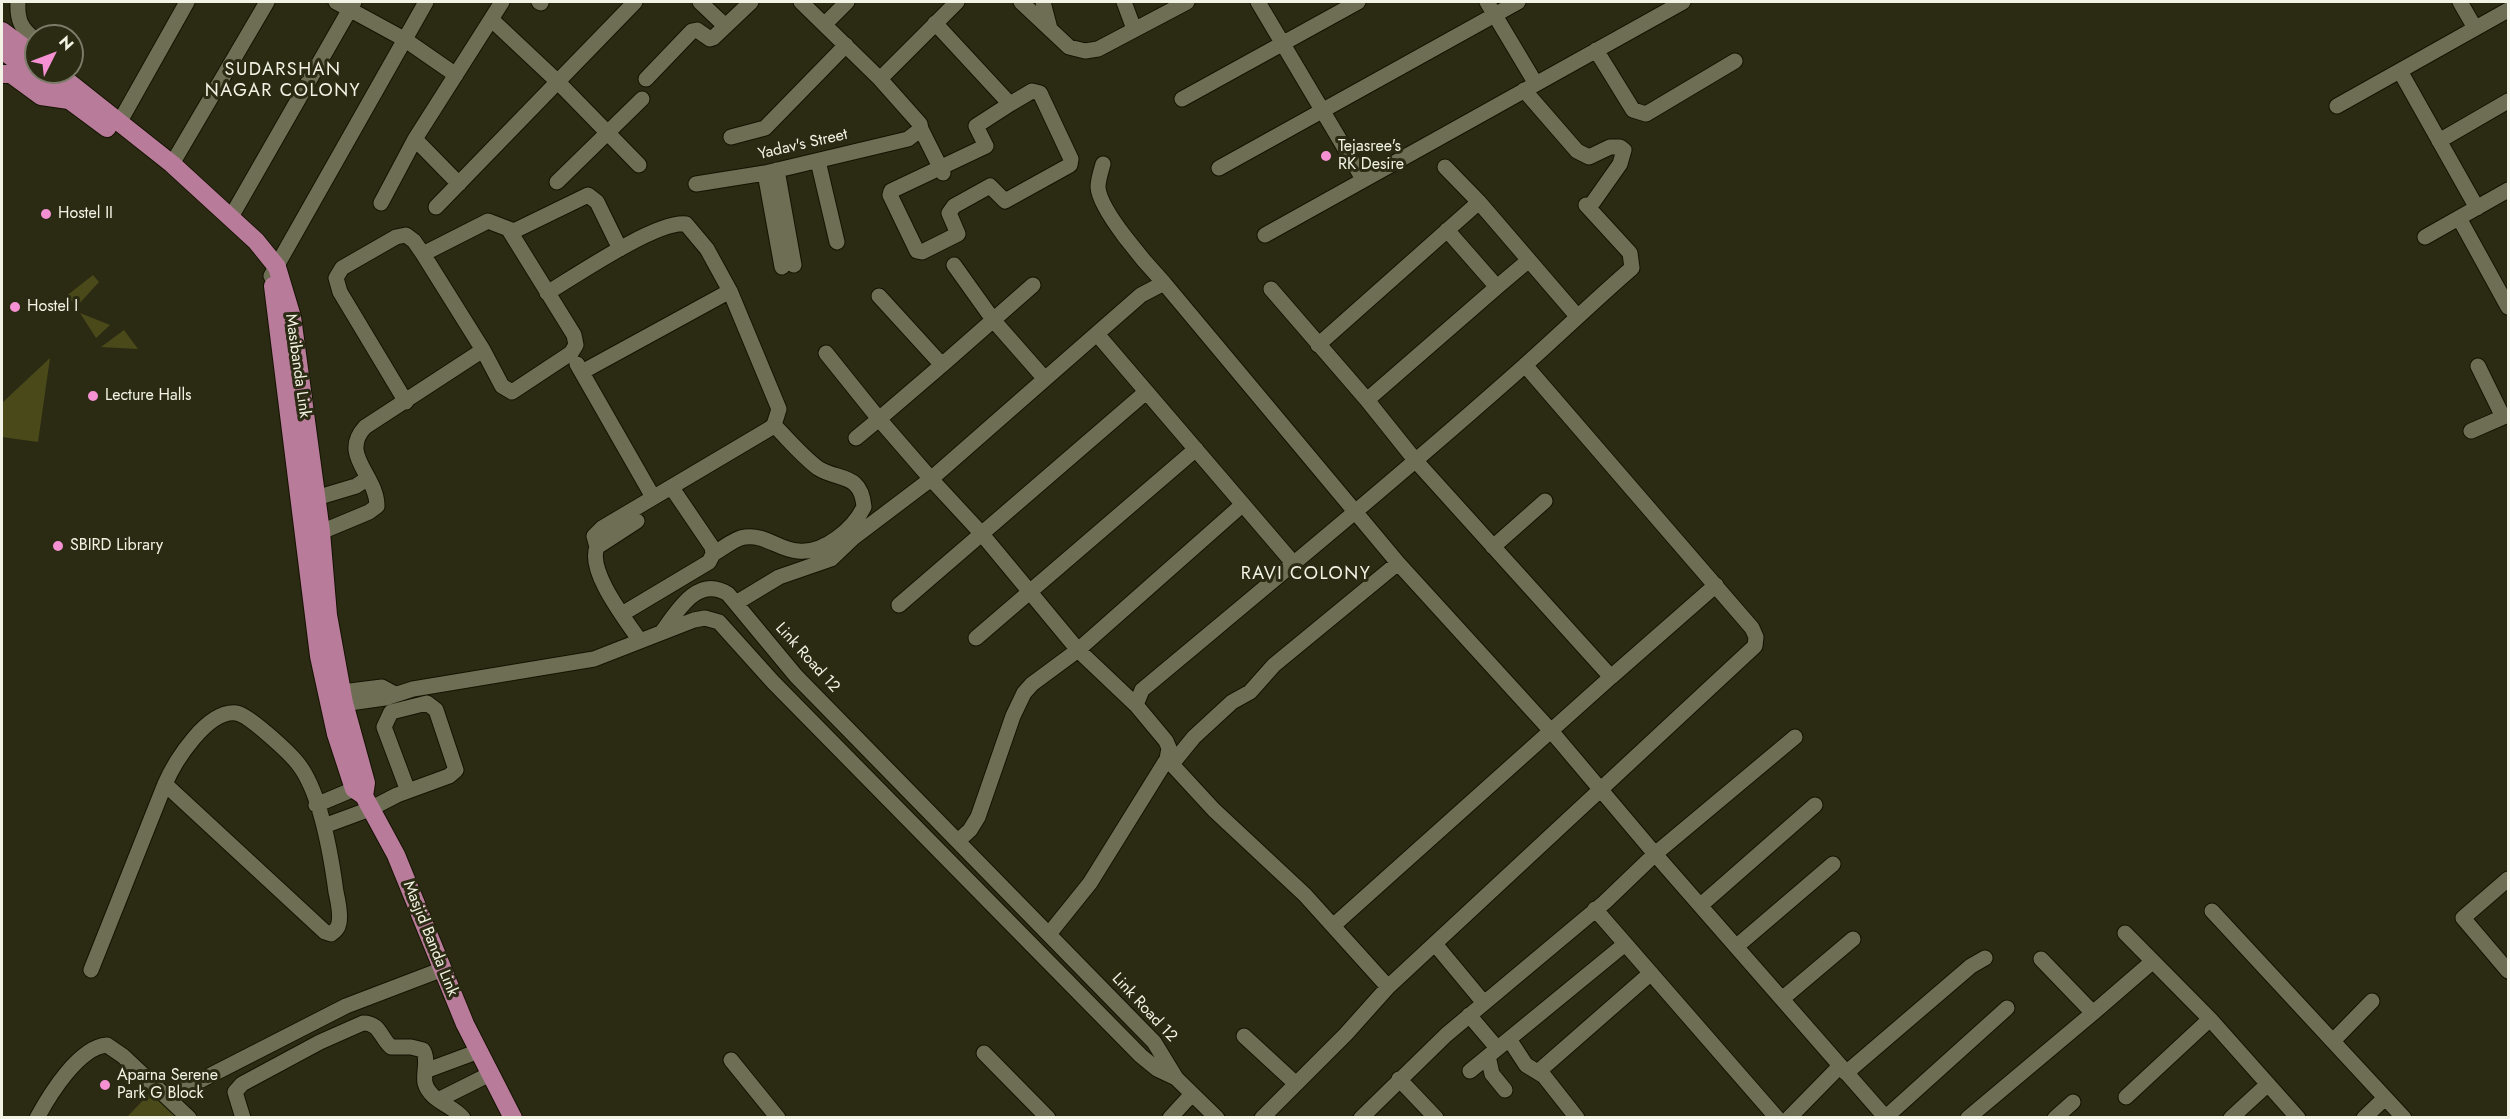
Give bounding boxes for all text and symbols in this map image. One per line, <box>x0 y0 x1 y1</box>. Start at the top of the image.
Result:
north arrow <box>24 24 84 84</box>
text: N <box>53 31 79 55</box>
district label: SUDARSHAN NAGAR COLONY <box>205 60 361 103</box>
street label: Yadav's Street <box>756 125 850 165</box>
place label: Tejasree's RK Desire <box>1338 137 1404 175</box>
marker: Tejasree's RK Desire <box>1319 149 1333 163</box>
place label: Hostel II <box>58 204 113 224</box>
marker: Hostel II <box>39 207 53 221</box>
place label: Hostel I <box>27 297 78 317</box>
marker: Hostel I <box>8 300 22 314</box>
street label: Masibanda Link <box>280 313 314 419</box>
place label: Lecture Halls <box>105 386 192 406</box>
marker: Lecture Halls <box>86 389 100 403</box>
place label: SBIRD Library <box>70 536 163 556</box>
marker: SBIRD Library <box>51 539 65 553</box>
district label: RAVI COLONY <box>1241 564 1371 586</box>
street label: Link Road 12 <box>771 619 843 697</box>
street label: Masjid Banda Link <box>398 879 462 999</box>
street label: Link Road 12 <box>1107 970 1181 1046</box>
place label: Aparna Serene Park G Block <box>117 1066 218 1104</box>
marker: Aparna Serene Park G Block <box>98 1078 112 1092</box>

